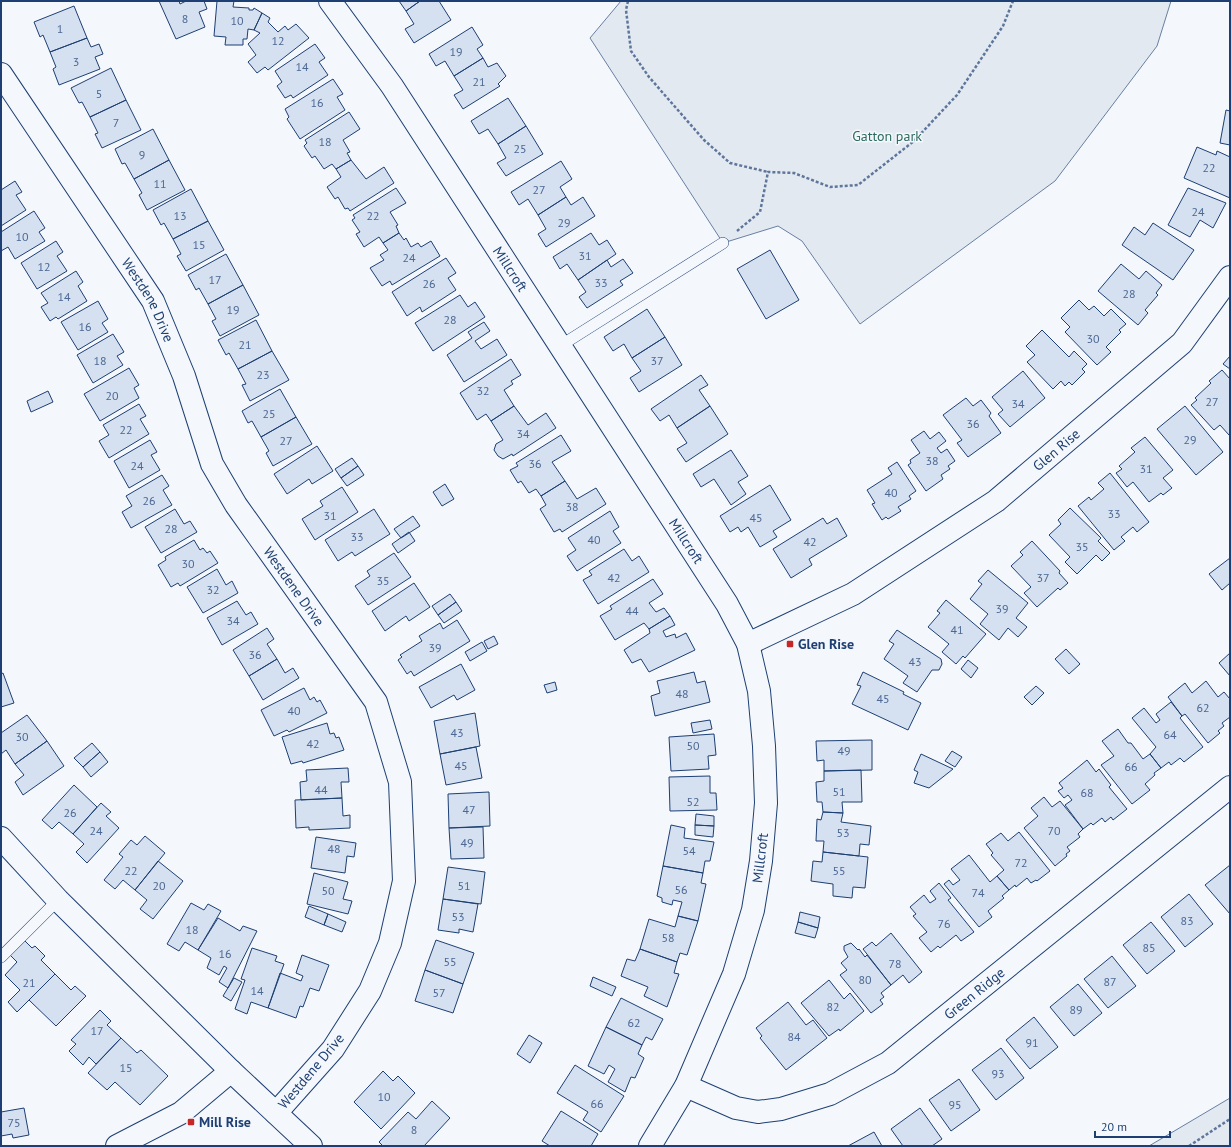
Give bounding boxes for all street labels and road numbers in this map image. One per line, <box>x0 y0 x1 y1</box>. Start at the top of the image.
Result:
street label: Millcroft <box>489 243 532 295</box>
street label: Westdene Drive <box>118 255 178 345</box>
street label: Glen Rise <box>1029 425 1084 475</box>
street label: Millcroft <box>665 515 708 567</box>
street label: Westdene Drive <box>259 543 328 630</box>
street label: Millcroft <box>748 832 772 884</box>
street label: Green Ridge <box>940 963 1008 1023</box>
street label: Westdene Drive <box>274 1029 348 1113</box>

